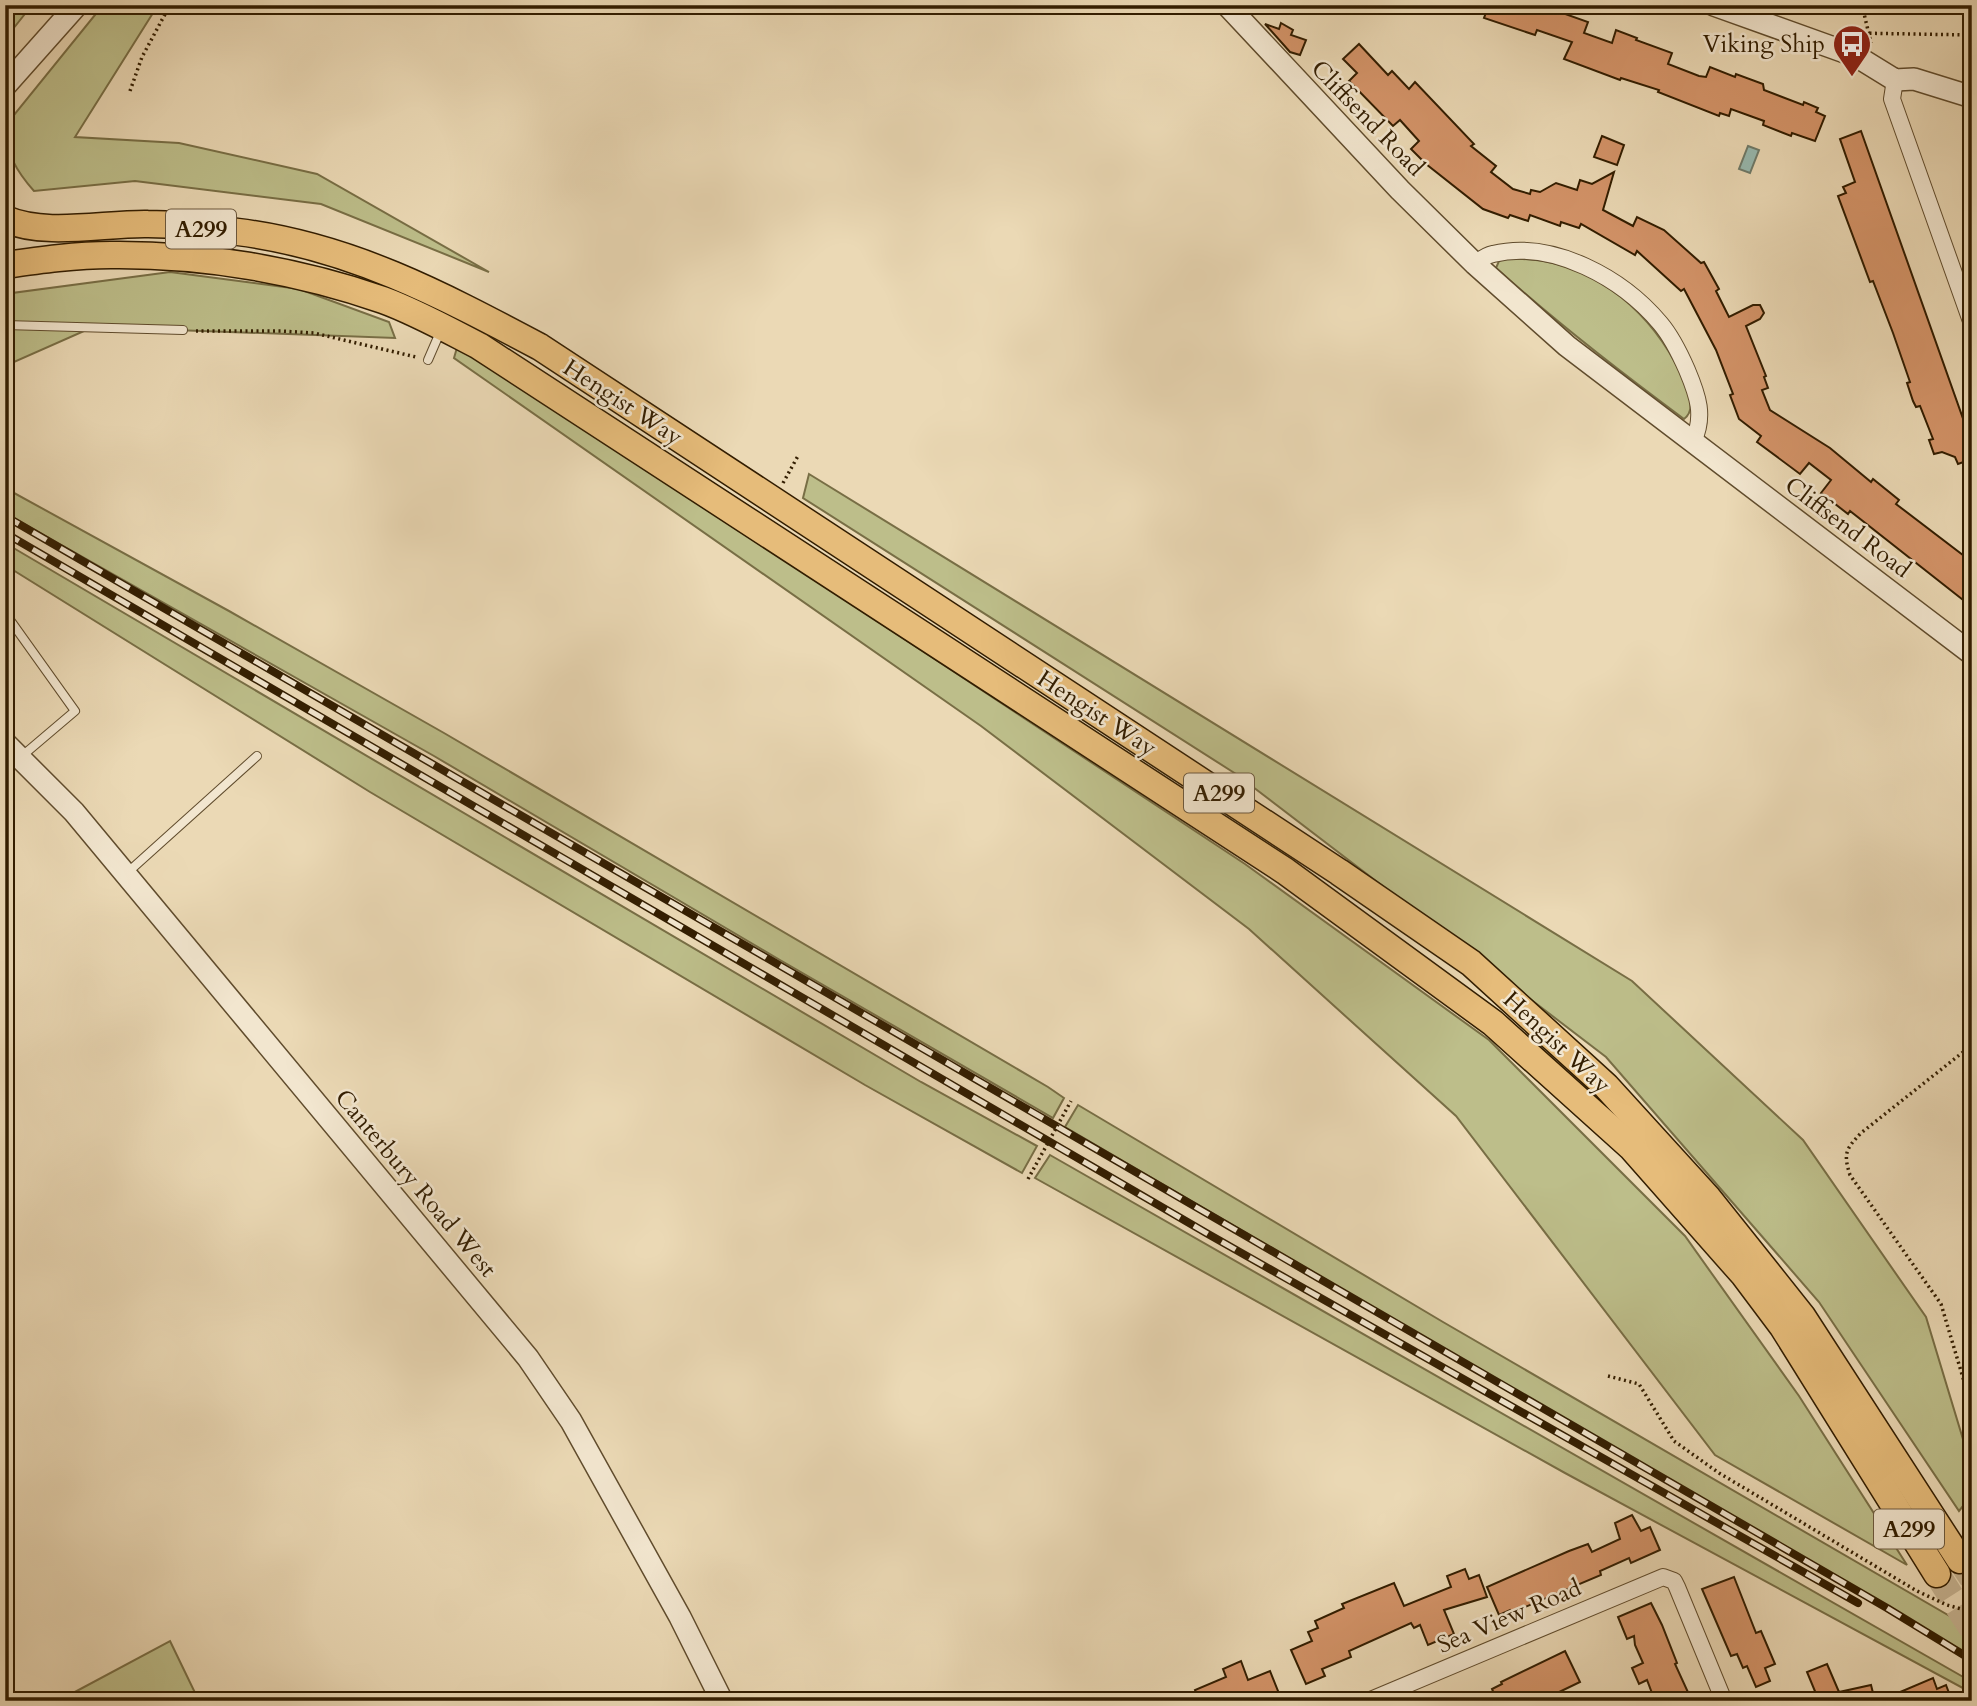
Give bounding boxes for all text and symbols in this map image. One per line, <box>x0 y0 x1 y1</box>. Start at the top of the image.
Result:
bus stop icon: Viking Ship <box>1831 23 1873 78</box>
place label: Viking Ship <box>1703 28 1825 61</box>
street label: Cliffsend Road <box>1304 53 1432 184</box>
road number: A299 <box>166 210 236 248</box>
street label: Hengist Way <box>557 351 689 454</box>
street label: Cliffsend Road <box>1778 469 1918 586</box>
street label: Hengist Way <box>1031 662 1163 765</box>
road number: A299 <box>1184 774 1254 813</box>
street label: Hengist Way <box>1496 984 1618 1101</box>
street label: Canterbury Road West <box>327 1082 504 1285</box>
road number: A299 <box>1874 1510 1944 1548</box>
street label: Sea View Road <box>1432 1571 1586 1662</box>

